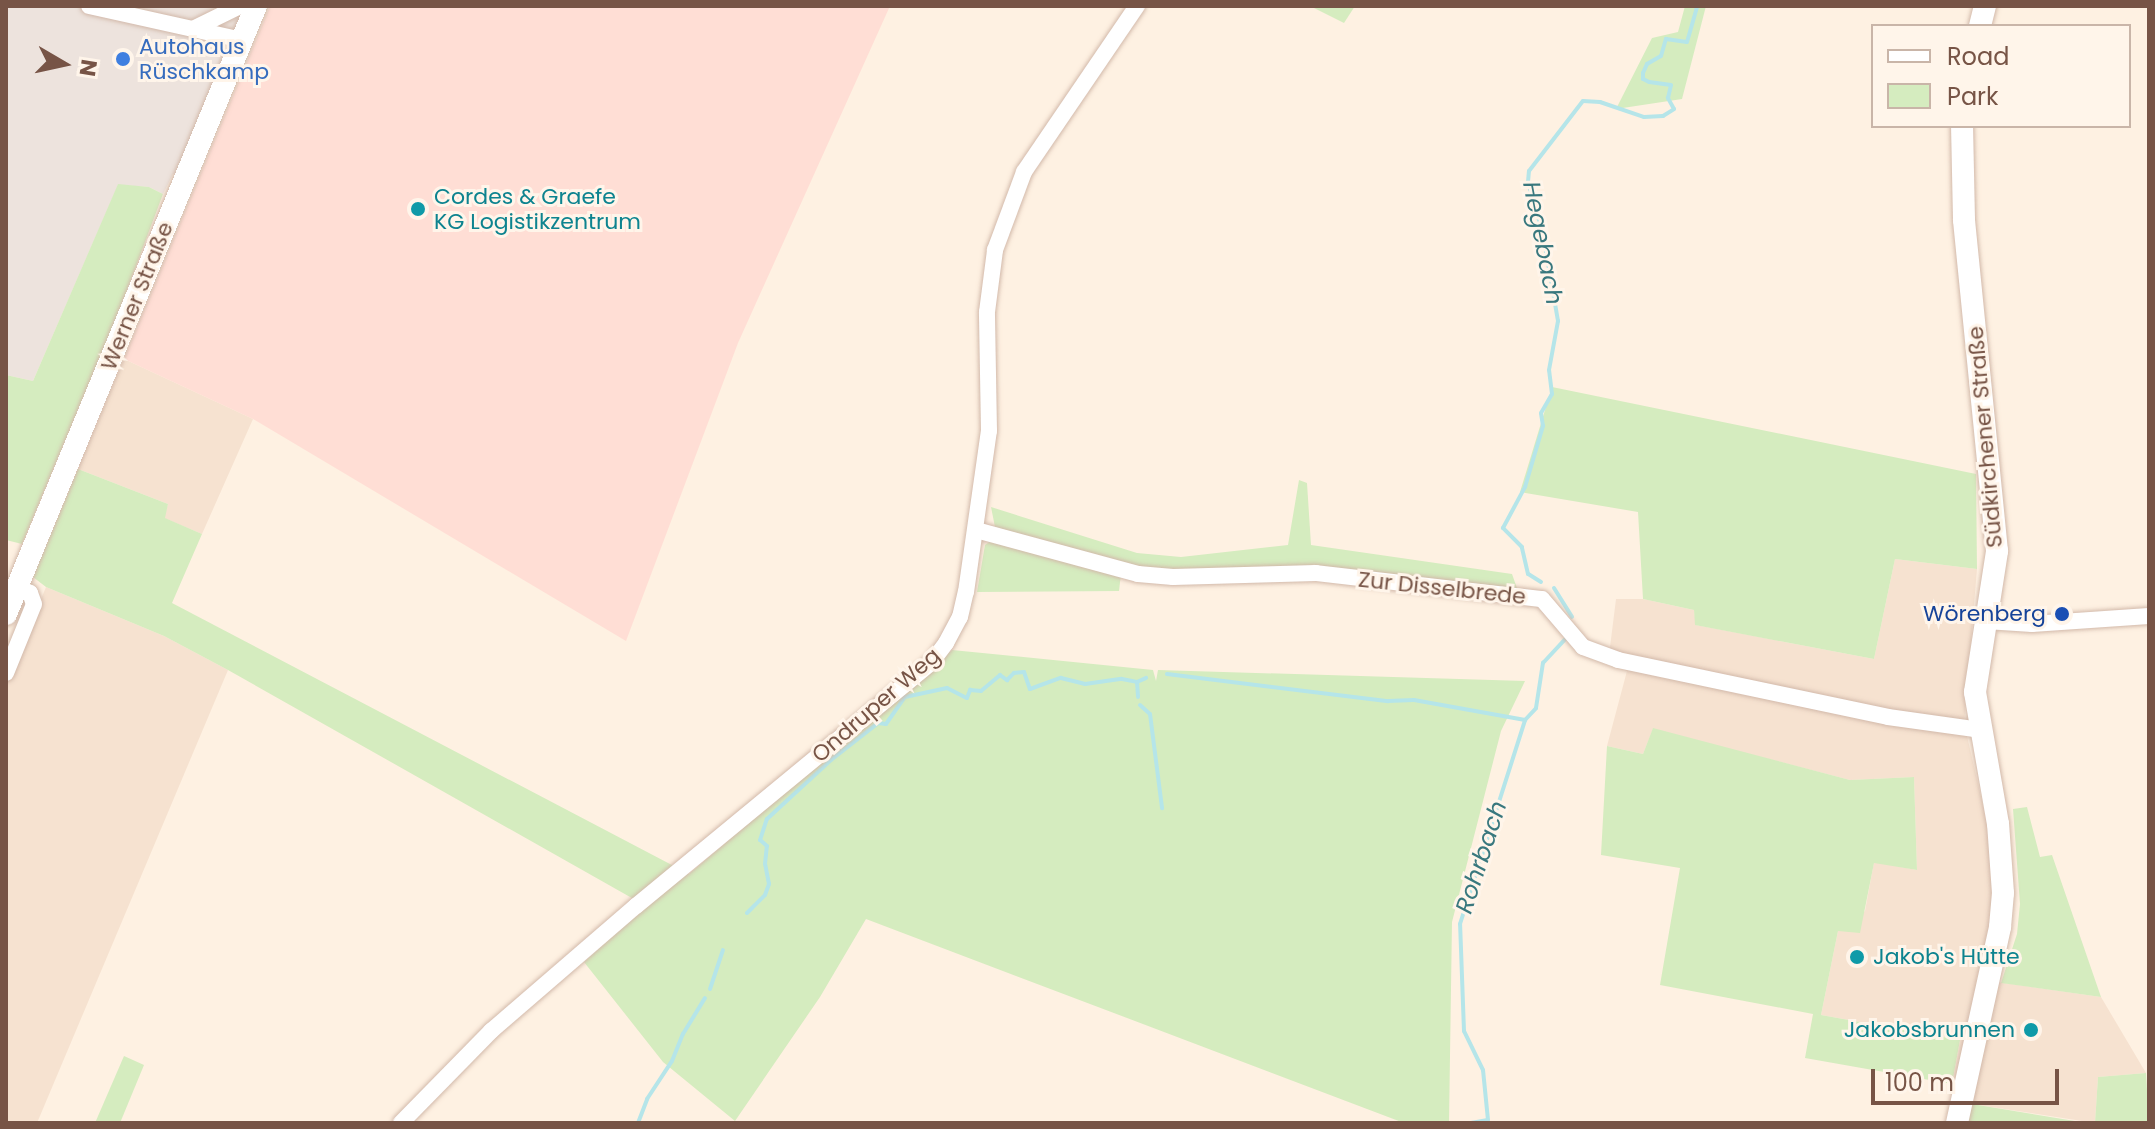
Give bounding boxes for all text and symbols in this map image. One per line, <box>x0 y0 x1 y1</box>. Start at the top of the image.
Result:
north arrow <box>24 24 104 104</box>
legend <box>1871 24 2131 128</box>
place label: Autohaus Rüschkamp <box>139 33 269 84</box>
text: Road <box>1947 40 2009 73</box>
marker: Autohaus Rüschkamp <box>114 50 132 68</box>
text: N <box>72 57 105 78</box>
text: Park <box>1947 80 1998 113</box>
water label: Hegebach <box>1517 179 1569 307</box>
place label: Cordes & Graefe KG Logistikzentrum <box>434 183 641 234</box>
marker: Cordes & Graefe KG Logistikzentrum <box>409 200 427 218</box>
street label: Werner Straße <box>95 218 179 374</box>
street label: Südkirchener Straße <box>1962 325 2008 549</box>
street label: Zur Disselbrede <box>1357 566 1527 610</box>
place label: Wörenberg <box>1923 601 2046 627</box>
marker: Wörenberg <box>2053 605 2071 623</box>
street label: Ondruper Weg <box>807 642 945 768</box>
water label: Rohrbach <box>1449 797 1513 917</box>
place label: Jakob's Hütte <box>1873 944 2020 970</box>
marker: Jakob's Hütte <box>1848 948 1866 966</box>
place label: Jakobsbrunnen <box>1844 1017 2015 1043</box>
marker: Jakobsbrunnen <box>2022 1021 2040 1039</box>
scale bar <box>1875 1053 2063 1103</box>
text: 100 m <box>1885 1066 1954 1099</box>

